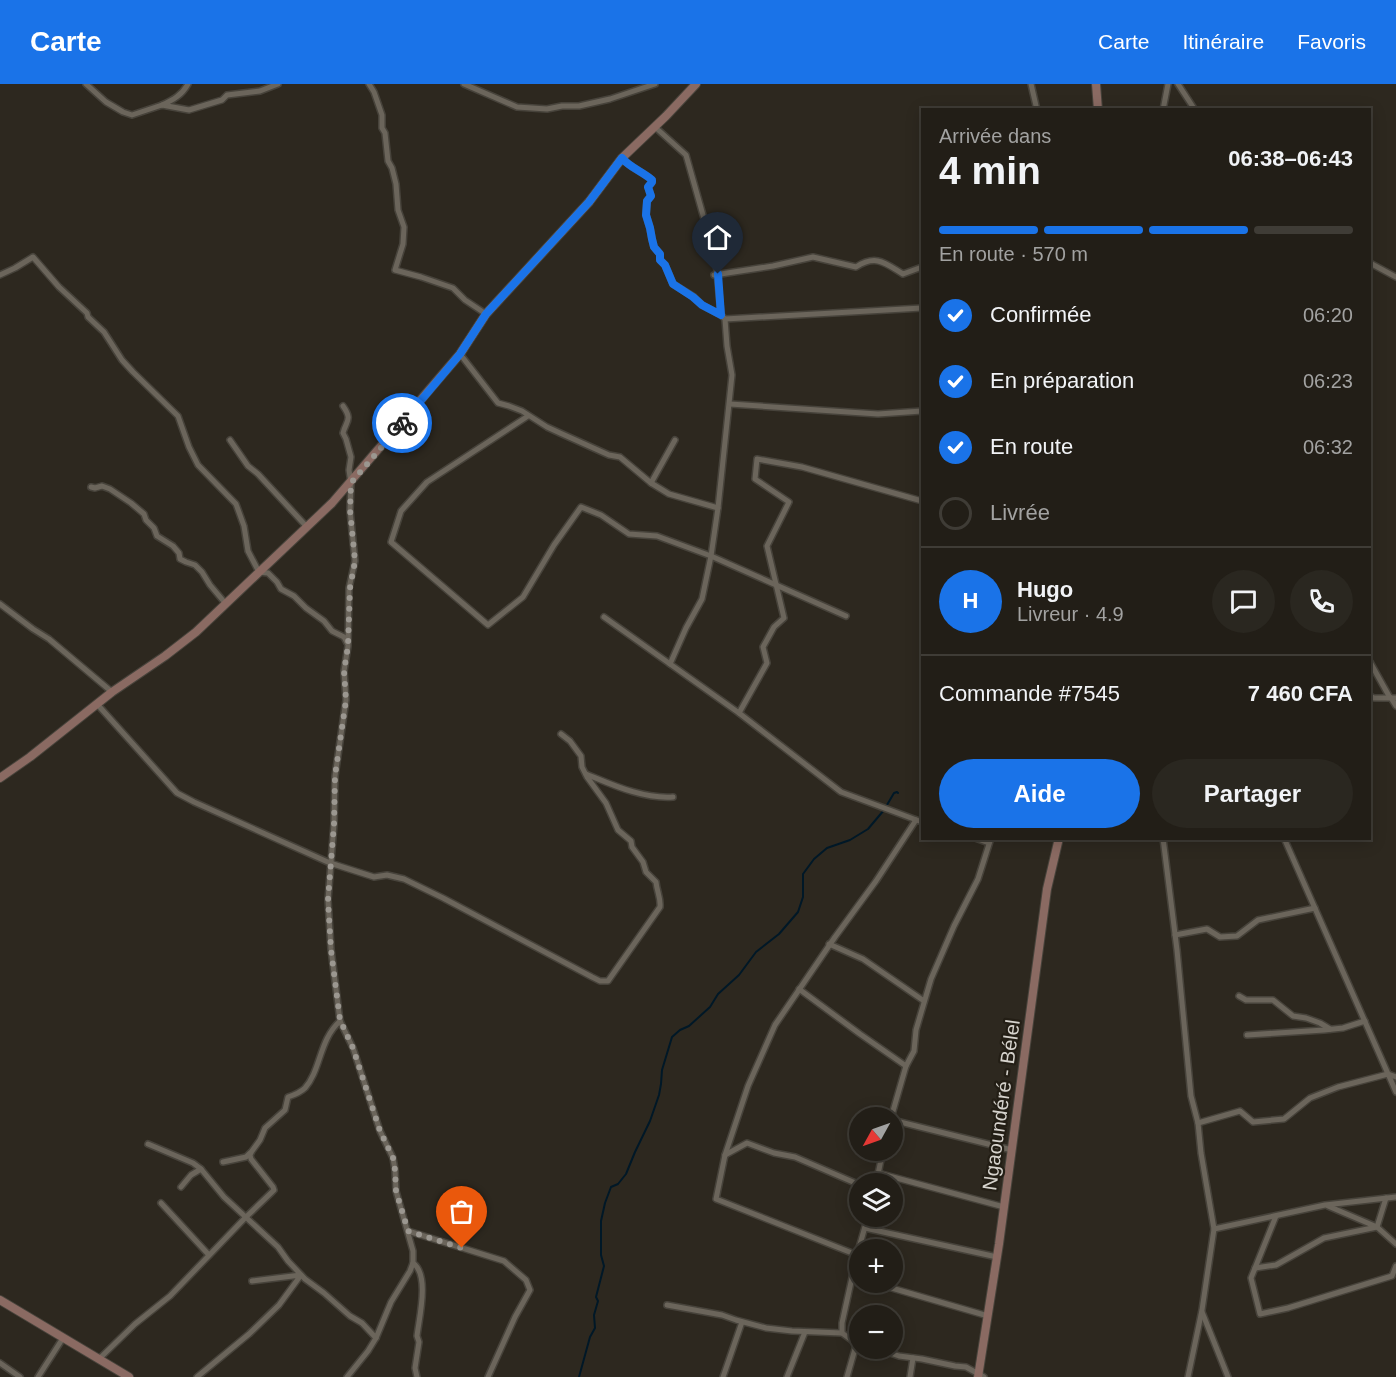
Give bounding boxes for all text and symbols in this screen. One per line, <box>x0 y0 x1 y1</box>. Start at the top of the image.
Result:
text: Carte <box>30 26 102 57</box>
text: Carte <box>1098 30 1149 53</box>
text: Itinéraire <box>1182 30 1264 53</box>
text: Favoris <box>1297 30 1366 53</box>
text: Arrivée dans <box>939 125 1051 147</box>
text: 06:38–06:43 <box>1228 146 1353 171</box>
text: 4 min <box>939 149 1041 192</box>
pin <box>692 212 743 274</box>
icon: home <box>701 221 734 254</box>
text: En route · 570 m <box>939 243 1088 265</box>
icon: check <box>939 299 972 332</box>
text: Confirmée <box>990 302 1091 327</box>
text: 06:20 <box>1303 304 1353 326</box>
icon: check <box>939 365 972 398</box>
text: En préparation <box>990 368 1134 393</box>
text: 06:23 <box>1303 370 1353 392</box>
courier <box>372 393 432 453</box>
icon: bike <box>386 407 419 440</box>
icon: check <box>939 431 972 464</box>
text: En route <box>990 434 1073 459</box>
text: 06:32 <box>1303 436 1353 458</box>
text: Livrée <box>990 500 1050 525</box>
button: chat <box>1212 570 1275 633</box>
button: phone <box>1290 570 1353 633</box>
text: Hugo <box>1017 577 1073 602</box>
text: H <box>963 588 978 613</box>
text: Livreur · 4.9 <box>1017 603 1124 625</box>
text: Commande #7545 <box>939 681 1120 706</box>
text: 7 460 CFA <box>1248 681 1353 706</box>
button: Aide <box>939 759 1140 828</box>
button: Partager <box>1152 759 1353 828</box>
street label: Ngaoundéré - Bélel <box>978 1018 1024 1192</box>
north arrow <box>849 1107 903 1161</box>
map controls <box>849 1107 903 1359</box>
button: layers <box>849 1173 903 1227</box>
pin <box>436 1186 487 1248</box>
icon: bag <box>445 1195 478 1228</box>
button: + <box>849 1239 903 1293</box>
button: − <box>849 1305 903 1359</box>

